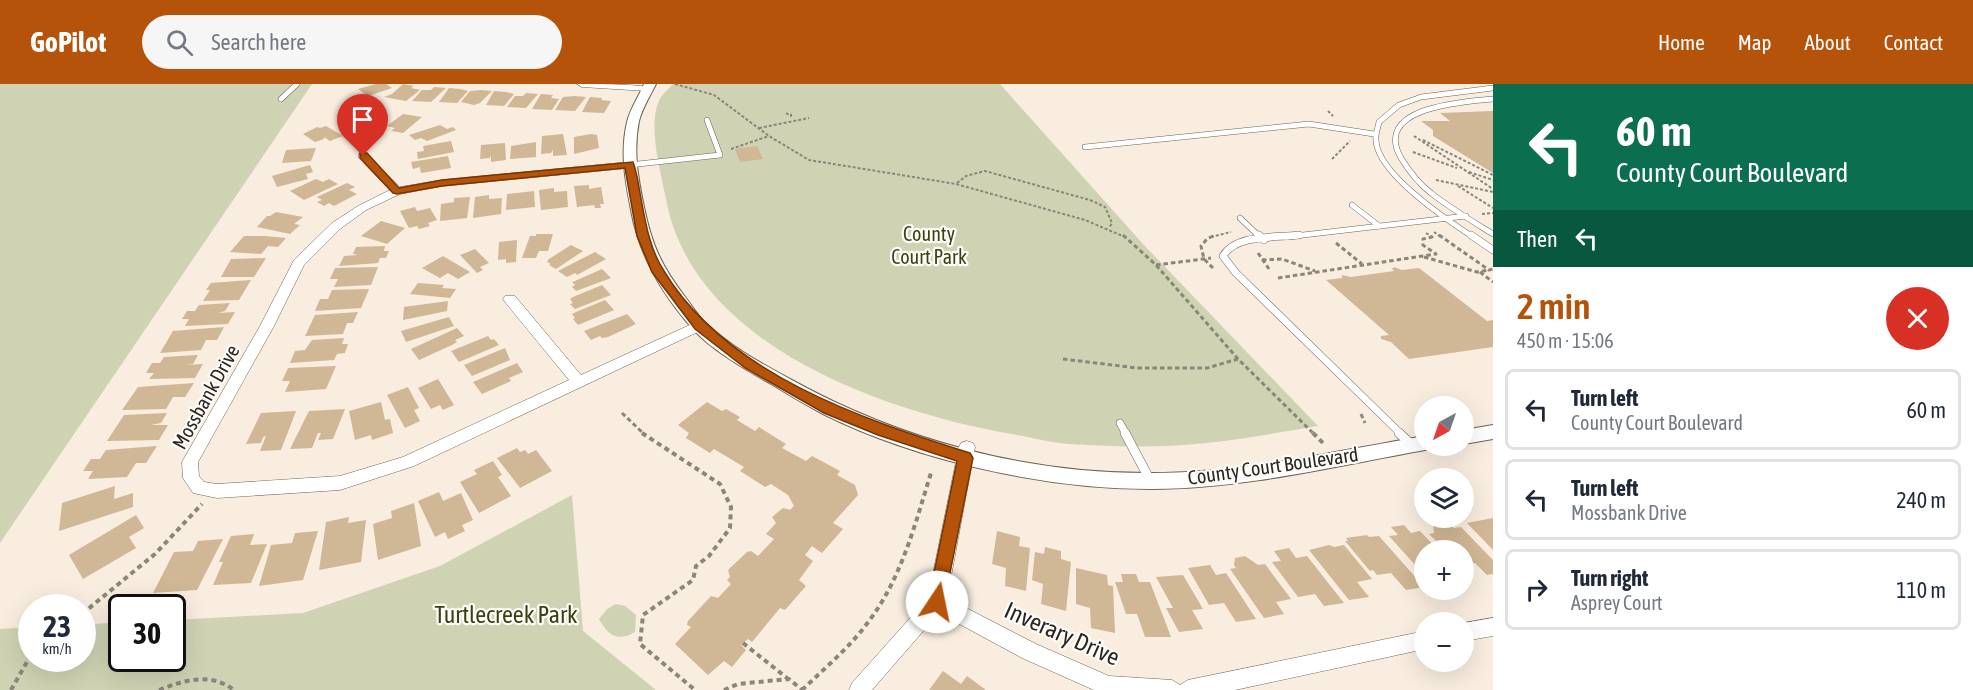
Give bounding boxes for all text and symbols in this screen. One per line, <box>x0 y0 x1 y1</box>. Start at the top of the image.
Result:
search box <box>142 15 562 69</box>
text: GoPilot <box>30 26 106 58</box>
icon: search <box>163 26 196 59</box>
text: Search here <box>211 29 306 55</box>
text: Home <box>1658 30 1705 54</box>
text: Map <box>1738 30 1772 54</box>
text: About <box>1805 30 1851 54</box>
text: Contact <box>1884 30 1943 54</box>
pin <box>337 94 388 156</box>
icon: arrive <box>346 103 379 136</box>
text: 60 m <box>1616 107 1691 155</box>
icon: left <box>1517 108 1595 186</box>
text: County Court Boulevard <box>1616 157 1848 188</box>
park label: County Court Park <box>891 222 967 268</box>
icon: left <box>1570 222 1603 255</box>
text: Then <box>1517 226 1558 252</box>
text: 2 min <box>1517 285 1591 327</box>
button: close <box>1886 287 1949 350</box>
text: 450 m · 15:06 <box>1517 329 1614 352</box>
street label: Mossbank Drive <box>167 341 244 453</box>
text: Turn left <box>1571 385 1638 411</box>
icon: left <box>1520 393 1553 426</box>
north arrow <box>1414 396 1474 456</box>
map controls <box>1414 396 1474 672</box>
text: 60 m <box>1906 397 1946 423</box>
text: County Court Boulevard <box>1571 411 1743 434</box>
street label: County Court Boulevard <box>1186 442 1360 489</box>
button: layers <box>1414 468 1474 528</box>
text: Turn left <box>1571 475 1638 501</box>
icon: left <box>1520 483 1553 516</box>
text: 240 m <box>1896 487 1946 513</box>
text: Mossbank Drive <box>1571 501 1687 524</box>
button: + <box>1414 540 1474 600</box>
text: Turn right <box>1571 565 1648 591</box>
position arrow <box>905 570 969 634</box>
icon: right <box>1520 573 1553 606</box>
text: 110 m <box>1896 577 1946 603</box>
text: Asprey Court <box>1571 591 1663 614</box>
speed limit sign: 30 <box>108 594 186 672</box>
street label: Inverary Drive <box>1001 596 1124 671</box>
park label: Turtlecreek Park <box>434 601 578 628</box>
text: 23 <box>43 609 71 643</box>
button: − <box>1414 612 1474 672</box>
text: km/h <box>42 640 72 657</box>

